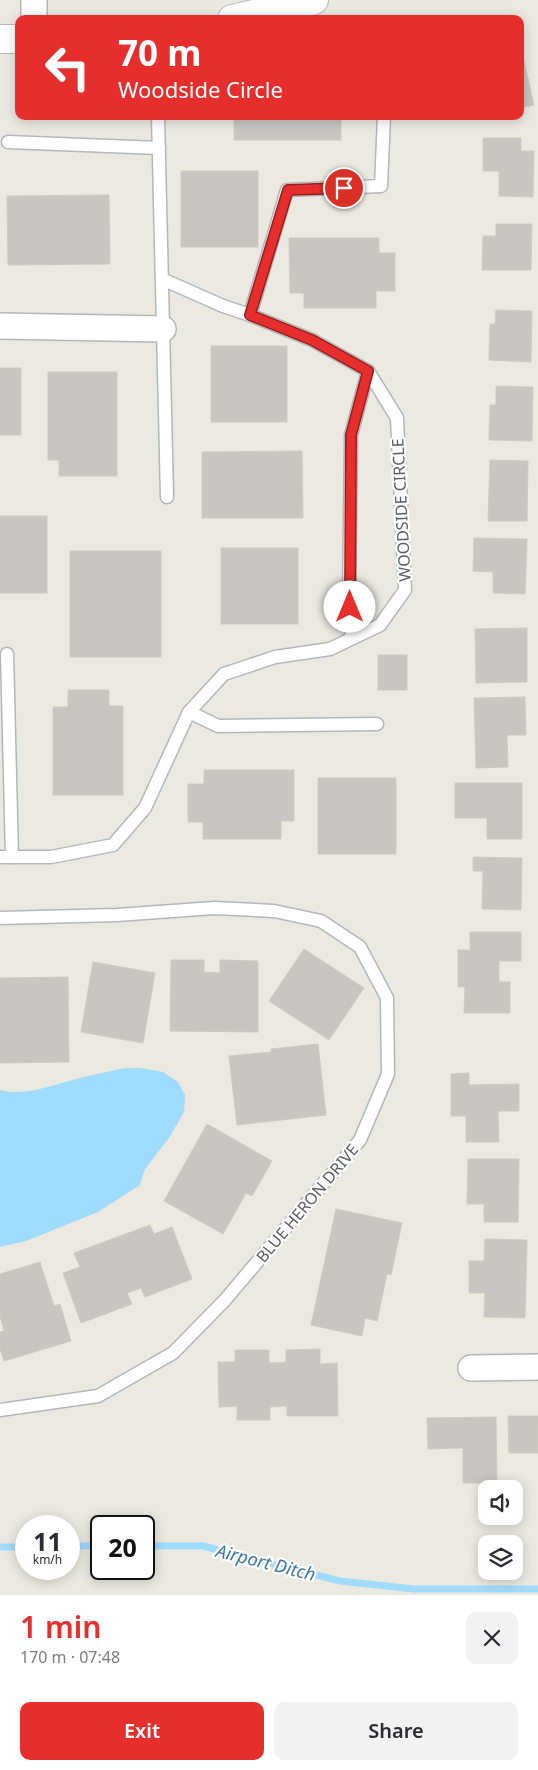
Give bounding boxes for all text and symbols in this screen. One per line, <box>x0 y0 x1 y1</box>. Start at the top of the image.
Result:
text: 70 m <box>118 29 201 76</box>
icon: left <box>35 35 100 100</box>
text: Woodside Circle <box>118 74 283 104</box>
pin <box>323 167 365 209</box>
icon: arrive <box>330 174 358 202</box>
street label: WOODSIDE CIRCLE <box>386 438 416 582</box>
position arrow <box>323 580 375 632</box>
street label: BLUE HERON DRIVE <box>251 1139 363 1267</box>
map controls <box>478 1480 523 1580</box>
button: sound <box>478 1480 523 1525</box>
speed limit sign: 20 <box>90 1515 155 1580</box>
text: 11 <box>33 1524 62 1558</box>
button: layers <box>478 1535 523 1580</box>
water label: Airport Ditch <box>212 1538 318 1586</box>
text: km/h <box>33 1551 62 1568</box>
text: 1 min <box>20 1606 101 1647</box>
button: close <box>466 1612 518 1664</box>
text: 170 m · 07:48 <box>20 1646 120 1668</box>
button: Exit <box>20 1702 264 1760</box>
button: Share <box>274 1702 518 1760</box>

